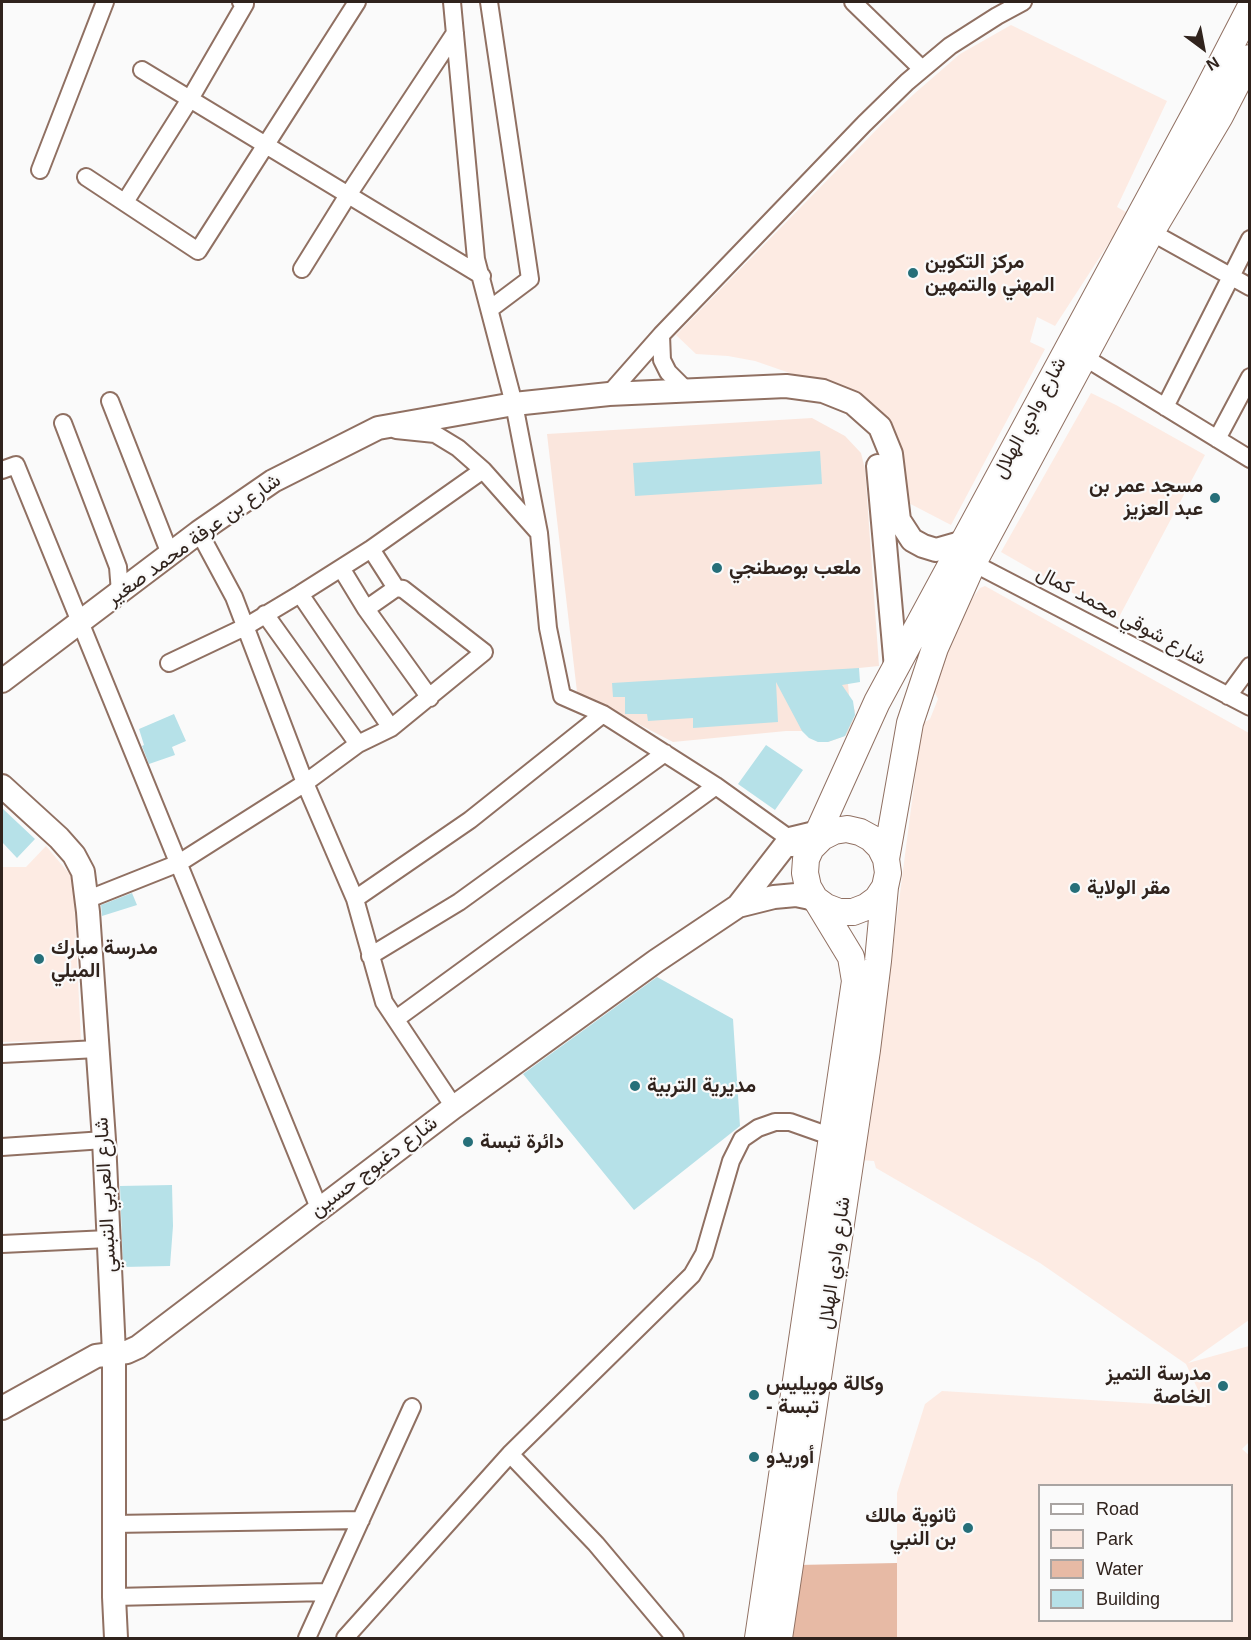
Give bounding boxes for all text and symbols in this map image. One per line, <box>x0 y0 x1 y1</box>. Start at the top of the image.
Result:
north arrow <box>1173 18 1233 78</box>
text: N <box>1203 53 1222 74</box>
place label: مركز التكوين المهني والتمهين <box>925 250 1055 297</box>
marker: مركز التكوين المهني والتمهين <box>906 266 920 280</box>
street label: شارع وادي الهلال <box>988 353 1072 483</box>
street label: شارع بن عرفة محمد صغير <box>102 469 286 611</box>
place label: مسجد عمر بن عبد العزيز <box>1089 474 1203 521</box>
marker: مسجد عمر بن عبد العزيز <box>1208 491 1222 505</box>
place label: ملعب بوصطنجي <box>729 556 861 580</box>
marker: ملعب بوصطنجي <box>710 561 724 575</box>
street label: شارع شوقي محمد كمال <box>1032 561 1210 671</box>
place label: مقر الولاية <box>1087 876 1170 900</box>
marker: مقر الولاية <box>1068 881 1082 895</box>
place label: مدرسة مبارك الميلي <box>51 936 158 983</box>
marker: مدرسة مبارك الميلي <box>32 952 46 966</box>
place label: مديرية التربية <box>647 1074 756 1098</box>
marker: مديرية التربية <box>628 1079 642 1093</box>
street label: شارع دغبوج حسين <box>306 1111 442 1223</box>
street label: شارع العربي التبسي <box>90 1117 122 1273</box>
place label: دائرة تبسة <box>480 1130 564 1154</box>
marker: دائرة تبسة <box>461 1135 475 1149</box>
street label: شارع وادي الهلال <box>814 1195 856 1331</box>
place label: مدرسة التميز الخاصة <box>1106 1362 1211 1409</box>
place label: وكالة موبيليس - تبسة <box>766 1372 884 1419</box>
marker: مدرسة التميز الخاصة <box>1216 1379 1230 1393</box>
marker: وكالة موبيليس - تبسة <box>747 1388 761 1402</box>
place label: أوريدو <box>766 1445 814 1469</box>
marker: أوريدو <box>747 1450 761 1464</box>
legend <box>1038 1484 1233 1622</box>
text: Road <box>1096 1499 1139 1519</box>
place label: ثانوية مالك بن النبي <box>865 1504 956 1551</box>
marker: ثانوية مالك بن النبي <box>961 1521 975 1535</box>
text: Park <box>1096 1529 1133 1549</box>
text: Water <box>1096 1559 1143 1579</box>
text: Building <box>1096 1589 1160 1609</box>

